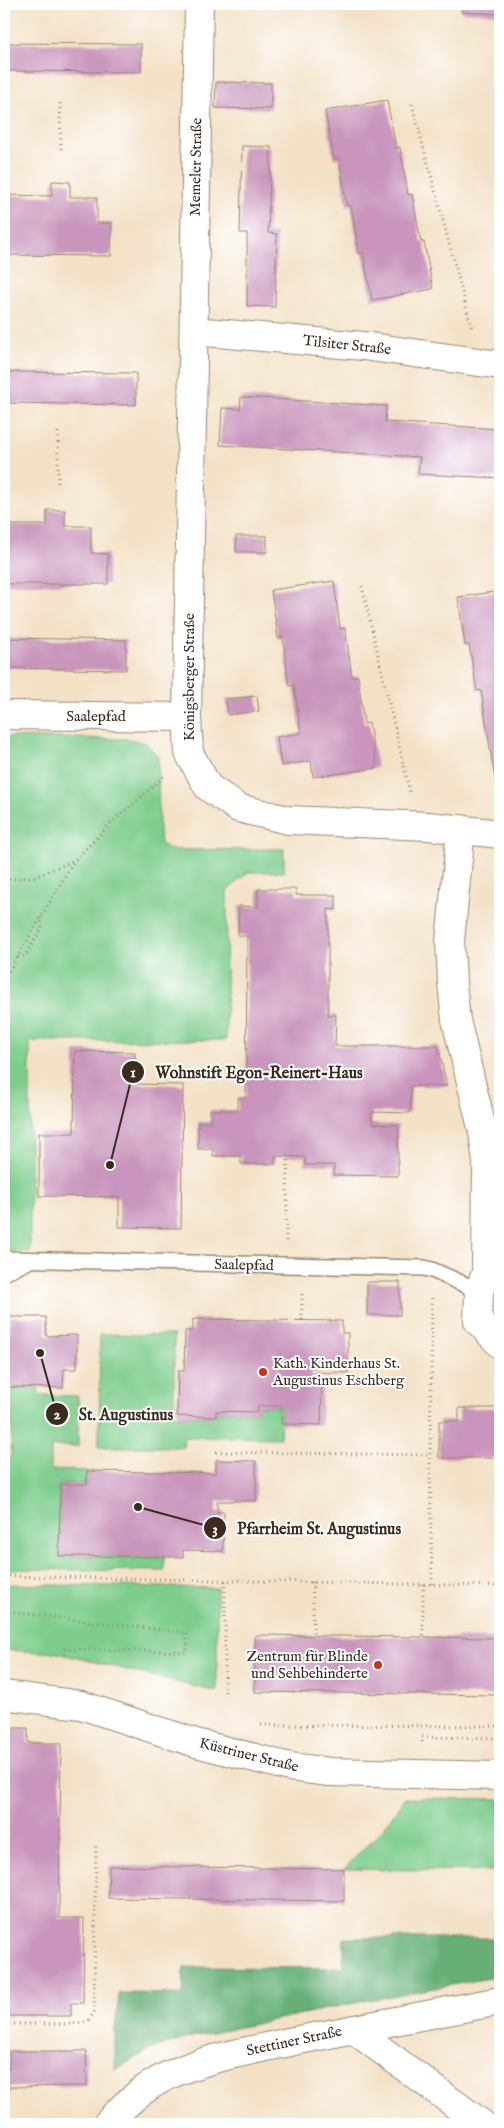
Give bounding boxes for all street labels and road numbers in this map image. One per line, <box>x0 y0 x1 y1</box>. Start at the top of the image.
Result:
street label: Memeler Straße <box>186 118 206 216</box>
street label: Tilsiter Straße <box>302 331 392 359</box>
street label: Königsberger Straße <box>180 613 199 741</box>
street label: Saalepfad <box>66 707 127 726</box>
street label: Saalepfad <box>214 1255 275 1275</box>
street label: Küstriner Straße <box>197 1733 301 1777</box>
street label: Stettiner Straße <box>245 2022 344 2060</box>

